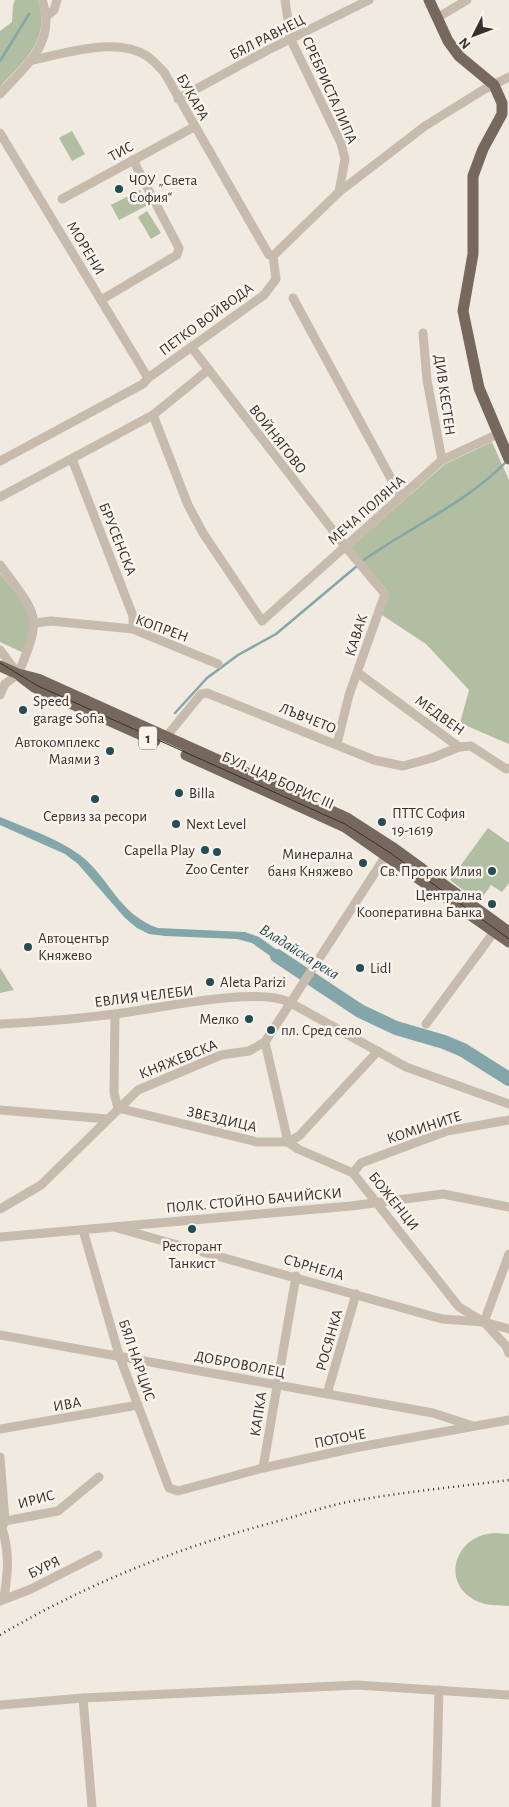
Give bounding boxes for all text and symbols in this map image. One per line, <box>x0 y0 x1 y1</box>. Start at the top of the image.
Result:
north arrow <box>449 10 499 60</box>
street label: БЯЛ РАВНЕЦ <box>227 12 307 63</box>
street label: СРЕБРИСТА ЛИПА <box>299 34 360 146</box>
text: N <box>457 35 474 51</box>
street label: БУКАРА <box>174 71 211 123</box>
street label: ТИС <box>106 139 136 164</box>
place label: ЧОУ „Света София“ <box>129 173 197 205</box>
marker: ЧОУ „Света София“ <box>113 183 125 195</box>
street label: МОРЕНИ <box>64 219 107 278</box>
street label: ПЕТКО ВОЙВОДА <box>157 280 256 358</box>
street label: ДИВ КЕСТЕН <box>431 354 458 437</box>
street label: ВОЙНЯГОВО <box>246 402 309 477</box>
street label: МЕЧА ПОЛЯНА <box>325 473 408 548</box>
street label: БРУСЕНСКА <box>96 500 139 578</box>
street label: КОПРЕН <box>133 612 190 645</box>
street label: КАВАК <box>343 612 370 658</box>
street label: МЕДВЕН <box>412 693 467 738</box>
place label: Speed garage Sofia <box>33 694 104 726</box>
street label: ЛЪВЧЕТО <box>277 700 338 737</box>
marker: Speed garage Sofia <box>17 704 29 716</box>
road number: 1 <box>139 726 157 750</box>
place label: Автокомплекс Маями 3 <box>15 735 100 767</box>
marker: Автокомплекс Маями 3 <box>104 745 116 757</box>
street label: БУЛ. ЦАР БОРИС III <box>220 749 336 812</box>
place label: Billa <box>189 786 215 801</box>
marker: Billa <box>173 787 185 799</box>
marker: Сервиз за ресори <box>89 793 101 805</box>
place label: ПТТС София 19-1619 <box>392 806 465 838</box>
place label: Сервиз за ресори <box>43 809 147 824</box>
marker: ПТТС София 19-1619 <box>376 816 388 828</box>
place label: Next Level <box>186 817 246 832</box>
marker: Next Level <box>170 818 182 830</box>
place label: Capella Play <box>124 843 196 858</box>
marker: Capella Play <box>199 844 211 856</box>
marker: Zoo Center <box>211 846 223 858</box>
place label: Минерална баня Княжево <box>267 847 353 879</box>
marker: Минерална баня Княжево <box>357 857 369 869</box>
place label: Zoo Center <box>185 862 249 877</box>
place label: Св. Пророк Илия <box>380 864 482 879</box>
marker: Св. Пророк Илия <box>486 865 498 877</box>
place label: Централна Кооперативна Банка <box>356 888 482 920</box>
marker: Централна Кооперативна Банка <box>486 898 498 910</box>
water label: Владайска река <box>256 921 342 983</box>
place label: Автоцентър Княжево <box>38 931 109 963</box>
marker: Автоцентър Княжево <box>22 941 34 953</box>
place label: Lidl <box>370 961 391 976</box>
marker: Lidl <box>354 962 366 974</box>
place label: Aleta Parizi <box>220 975 286 990</box>
marker: Aleta Parizi <box>204 976 216 988</box>
street label: ЕВЛИЯ ЧЕЛЕБИ <box>94 983 194 1010</box>
place label: Мелко <box>199 1012 239 1027</box>
marker: Мелко <box>243 1013 255 1025</box>
place label: пл. Сред село <box>281 1023 362 1038</box>
marker: пл. Сред село <box>265 1024 277 1036</box>
street label: КНЯЖЕВСКА <box>137 1037 219 1082</box>
street label: ЗВЕЗДИЦА <box>185 1104 259 1135</box>
street label: КОМИНИТЕ <box>385 1108 463 1147</box>
street label: БОЖЕНЦИ <box>366 1169 422 1233</box>
street label: ПОЛК. СТОЙНО БАЧИЙСКИ <box>166 1185 343 1216</box>
marker: Ресторант Танкист <box>186 1223 198 1235</box>
place label: Ресторант Танкист <box>162 1239 223 1271</box>
street label: СЪРНЕЛА <box>282 1252 346 1283</box>
street label: РОСЯНКА <box>314 1307 345 1373</box>
street label: БЯЛ НАРЦИС <box>116 1317 158 1403</box>
street label: ДОБРОВОЛЕЦ <box>193 1348 286 1381</box>
street label: КАПКА <box>248 1391 269 1437</box>
street label: ИВА <box>52 1395 82 1414</box>
street label: ПОТОЧЕ <box>313 1426 367 1451</box>
street label: ИРИС <box>16 1487 56 1512</box>
street label: БУРЯ <box>26 1553 63 1582</box>

